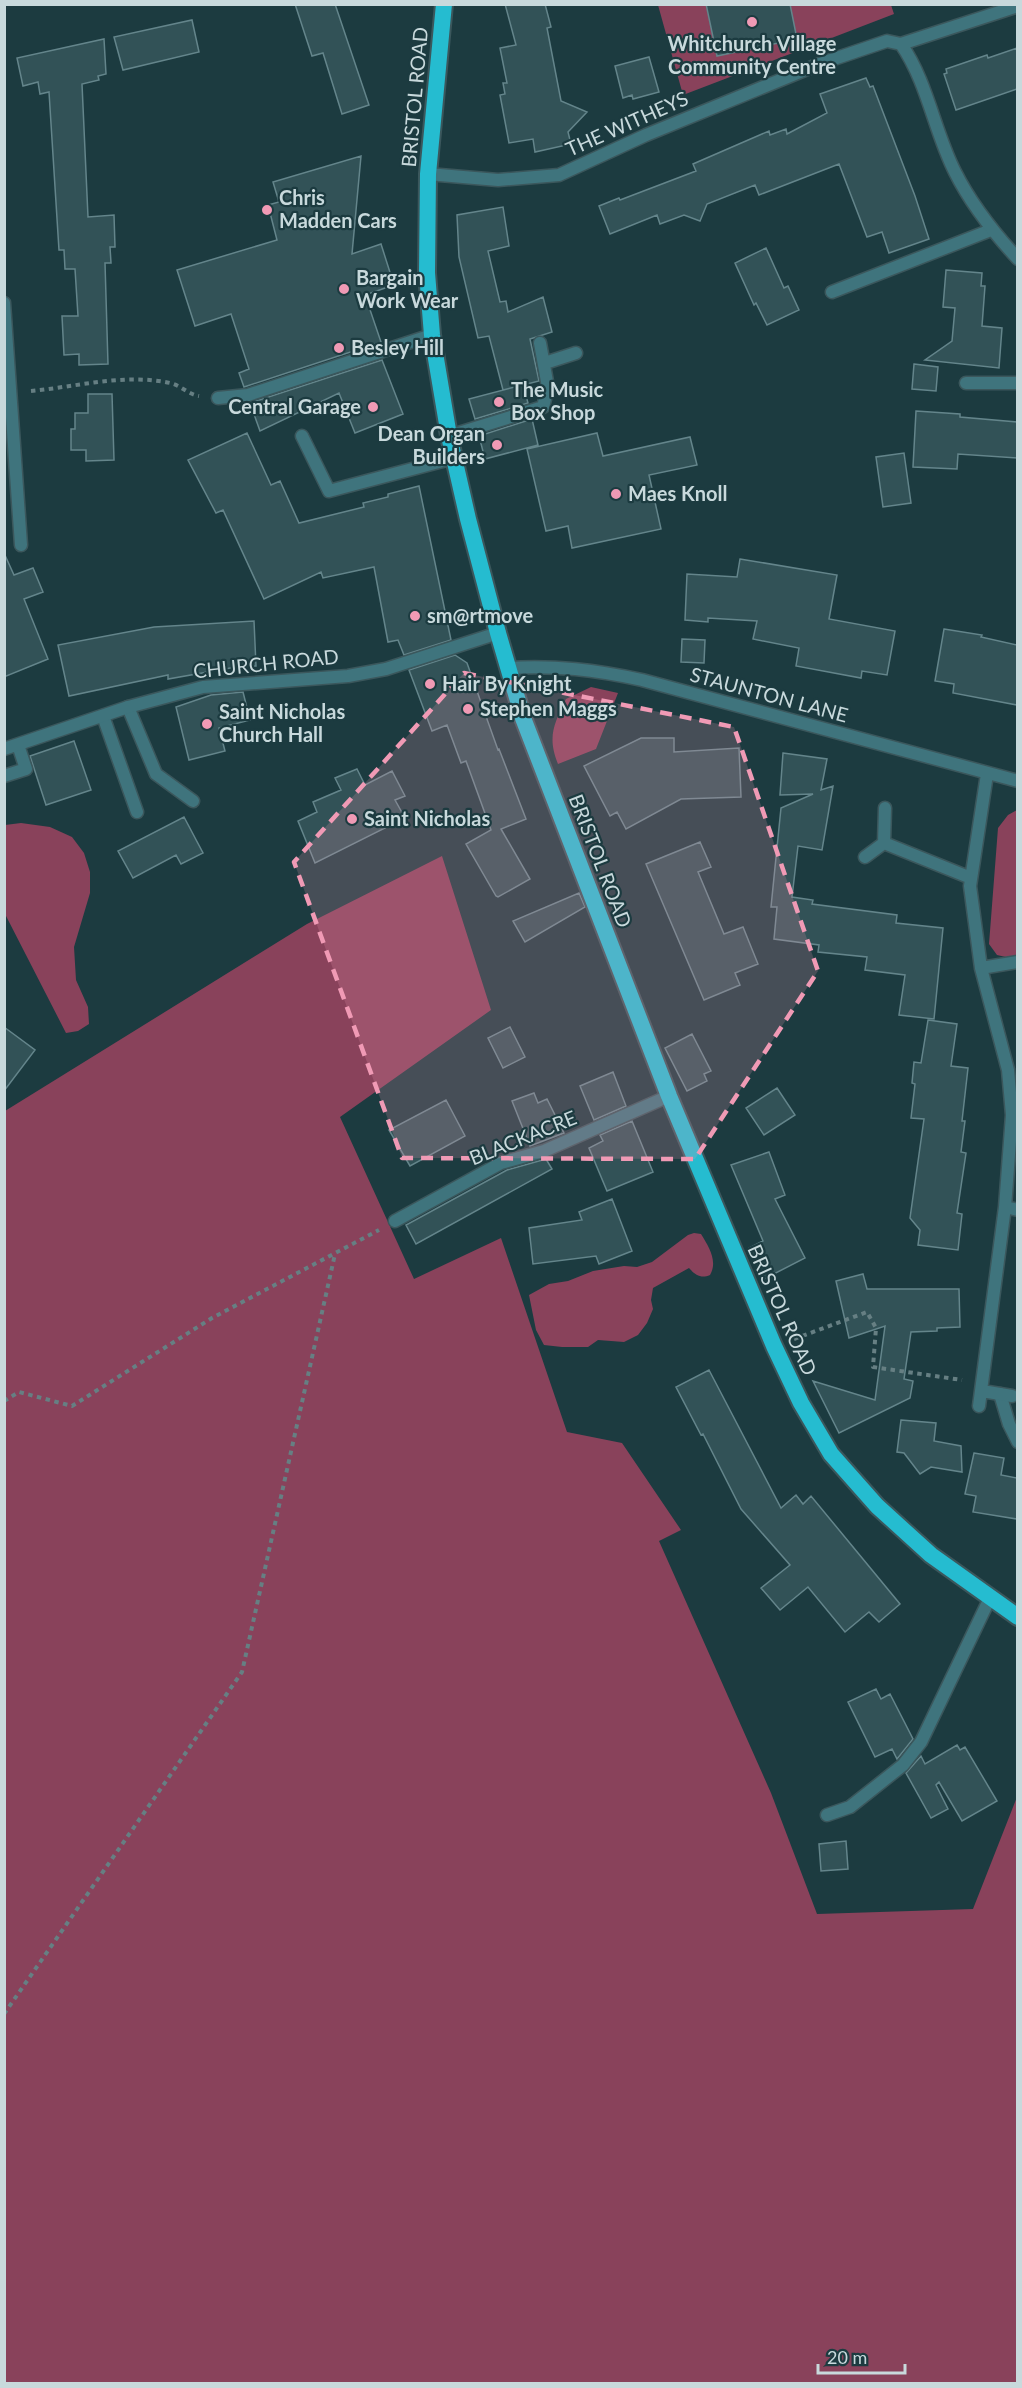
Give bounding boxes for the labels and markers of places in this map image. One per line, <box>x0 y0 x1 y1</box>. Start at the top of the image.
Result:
marker: Whitchurch Village Community Centre <box>745 15 759 29</box>
place label: Whitchurch Village Community Centre <box>667 31 837 78</box>
place label: Chris Madden Cars <box>279 185 397 232</box>
marker: Chris Madden Cars <box>260 203 274 217</box>
place label: Bargain Work Wear <box>356 265 459 312</box>
marker: Bargain Work Wear <box>337 282 351 296</box>
place label: Besley Hill <box>351 335 444 359</box>
marker: Besley Hill <box>332 341 346 355</box>
place label: The Music Box Shop <box>511 377 603 424</box>
place label: Central Garage <box>228 394 361 418</box>
marker: The Music Box Shop <box>492 395 506 409</box>
marker: Central Garage <box>366 400 380 414</box>
place label: Dean Organ Builders <box>378 421 485 468</box>
marker: Dean Organ Builders <box>490 438 504 452</box>
place label: Maes Knoll <box>628 481 728 505</box>
marker: Maes Knoll <box>609 487 623 501</box>
place label: sm@rtmove <box>427 603 533 627</box>
marker: sm@rtmove <box>408 609 422 623</box>
place label: Hair By Knight <box>442 671 572 695</box>
marker: Hair By Knight <box>423 677 437 691</box>
place label: Stephen Maggs <box>480 696 617 720</box>
place label: Saint Nicholas Church Hall <box>219 699 345 746</box>
marker: Stephen Maggs <box>461 702 475 716</box>
marker: Saint Nicholas Church Hall <box>200 717 214 731</box>
place label: Saint Nicholas <box>364 806 490 830</box>
marker: Saint Nicholas <box>345 812 359 826</box>

